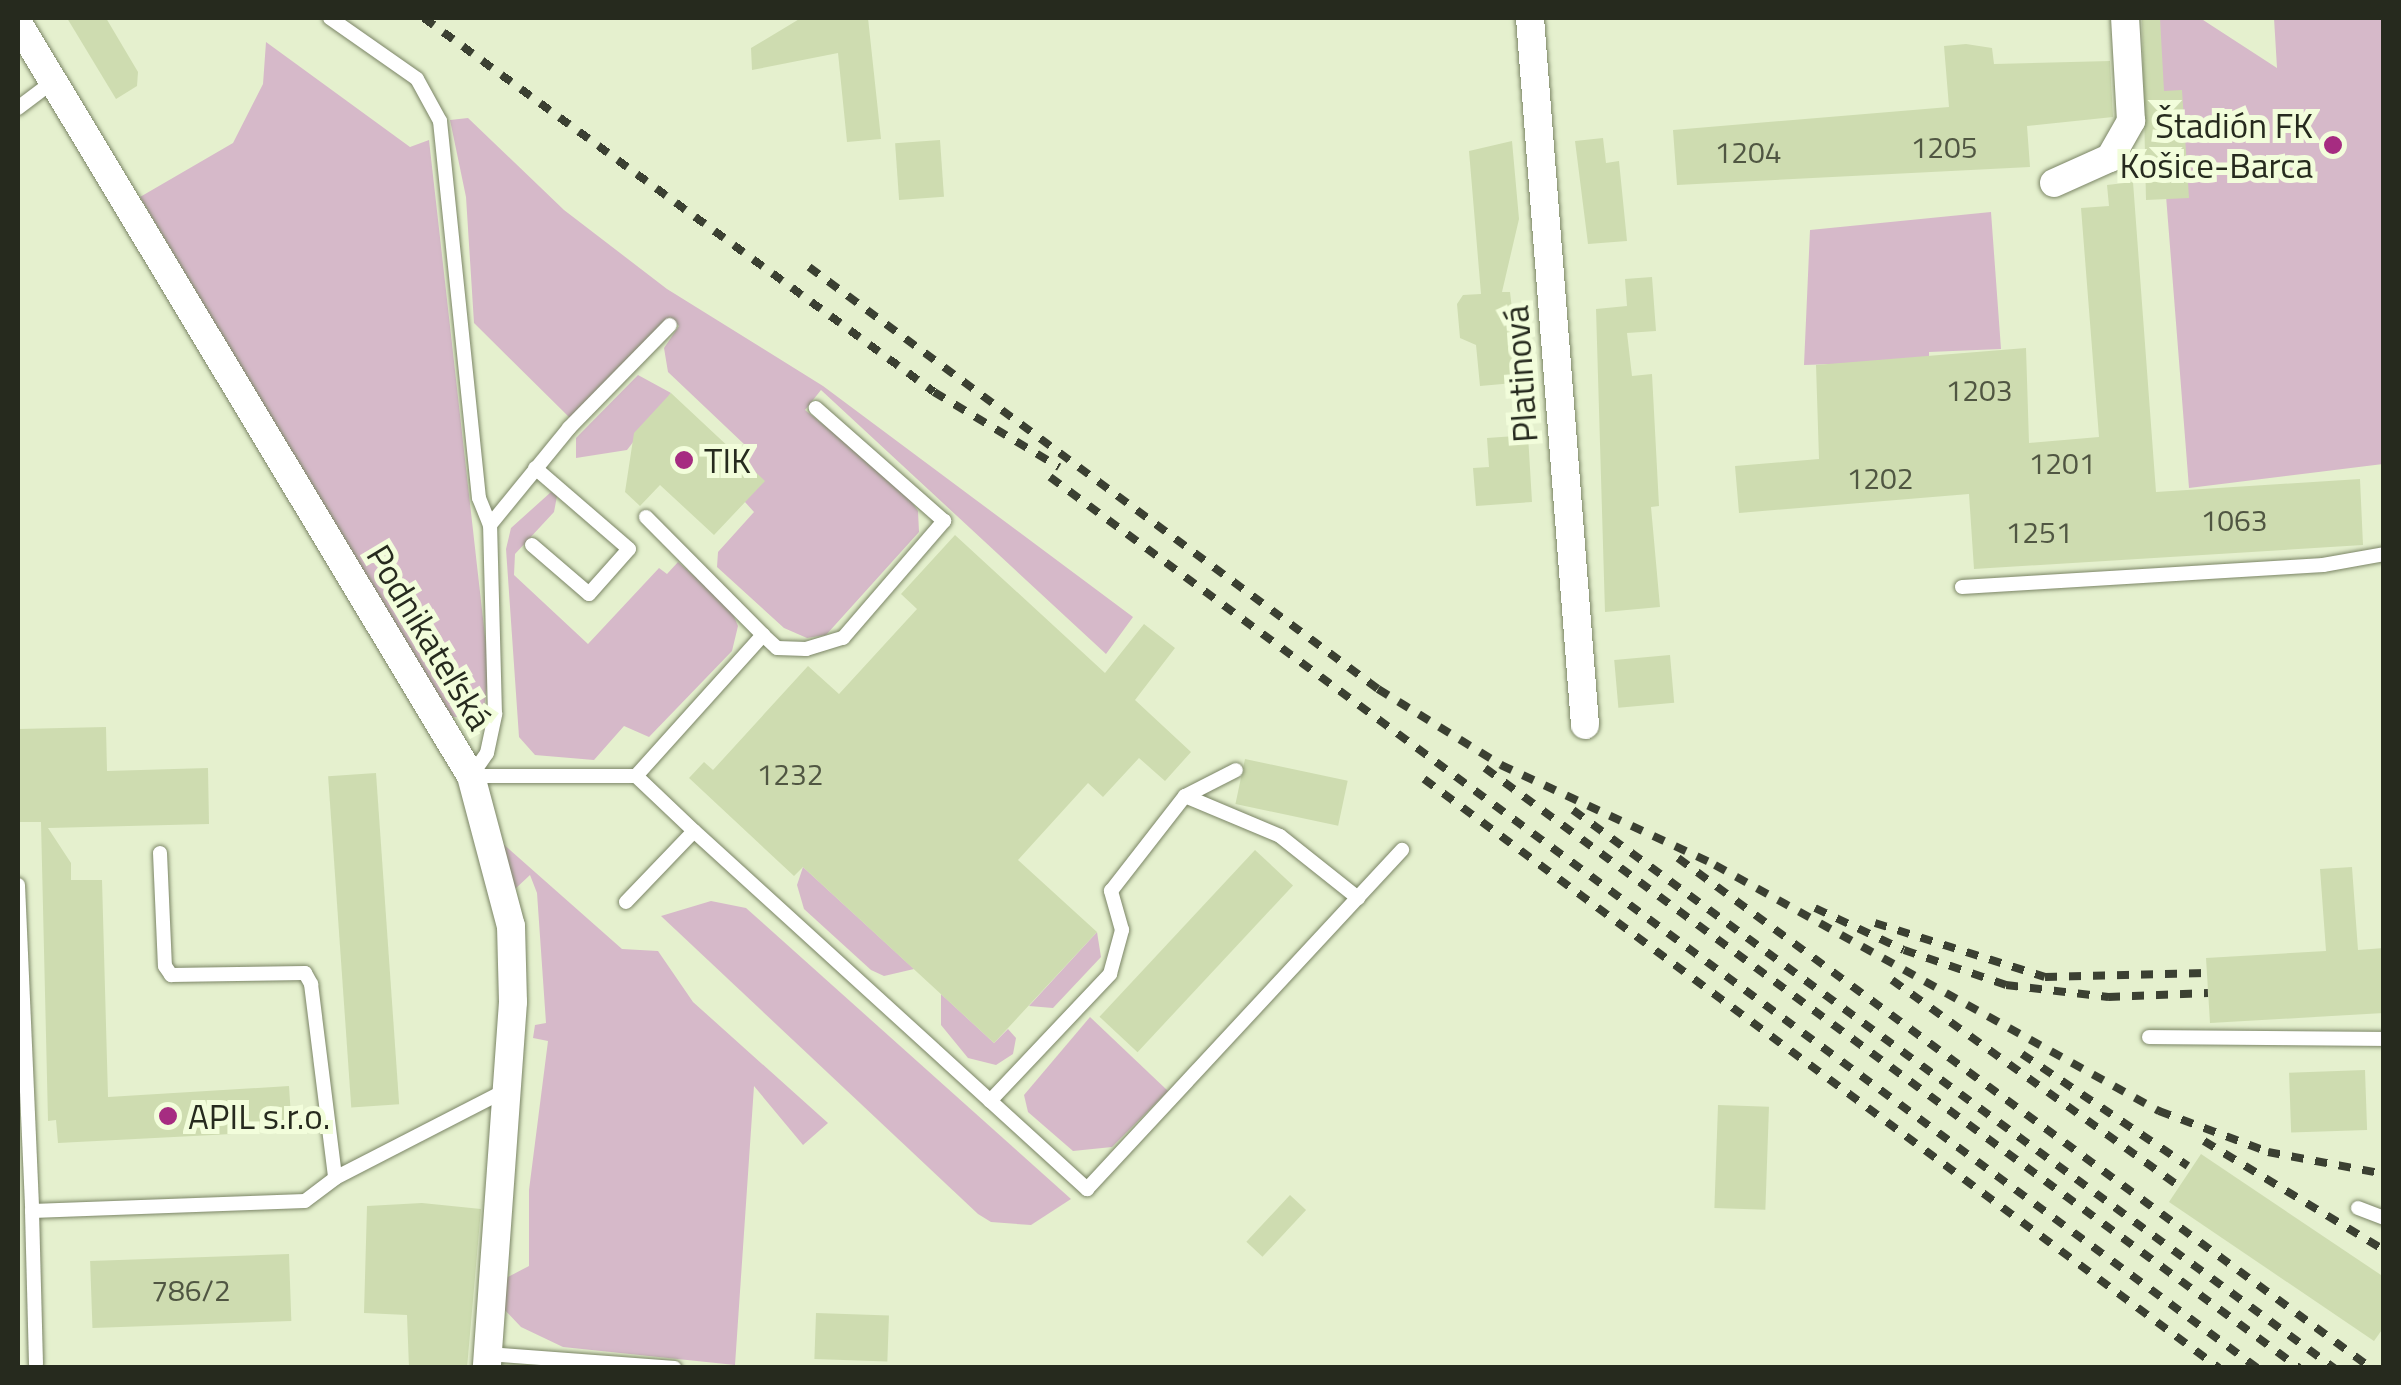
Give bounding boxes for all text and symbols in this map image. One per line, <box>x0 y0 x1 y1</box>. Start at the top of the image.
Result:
place label: Štadión FK Košice-Barca <box>2119 104 2313 186</box>
house number: 1205 <box>1910 129 1978 165</box>
house number: 1204 <box>1714 134 1782 170</box>
marker: Štadión FK Košice-Barca <box>2322 134 2344 156</box>
street label: Platinová <box>1494 304 1546 444</box>
house number: 1203 <box>1945 372 2013 408</box>
place label: TIK <box>704 439 751 481</box>
house number: 1201 <box>2028 445 2096 481</box>
marker: TIK <box>673 449 695 471</box>
house number: 1202 <box>1846 460 1914 496</box>
house number: 1063 <box>2200 502 2268 538</box>
house number: 1251 <box>2005 514 2073 550</box>
street label: Podnikateľská <box>358 537 502 737</box>
house number: 1232 <box>756 756 824 792</box>
place label: APIL s.r.o. <box>188 1095 330 1137</box>
marker: APIL s.r.o. <box>157 1105 179 1127</box>
house number: 786/2 <box>151 1272 231 1308</box>

